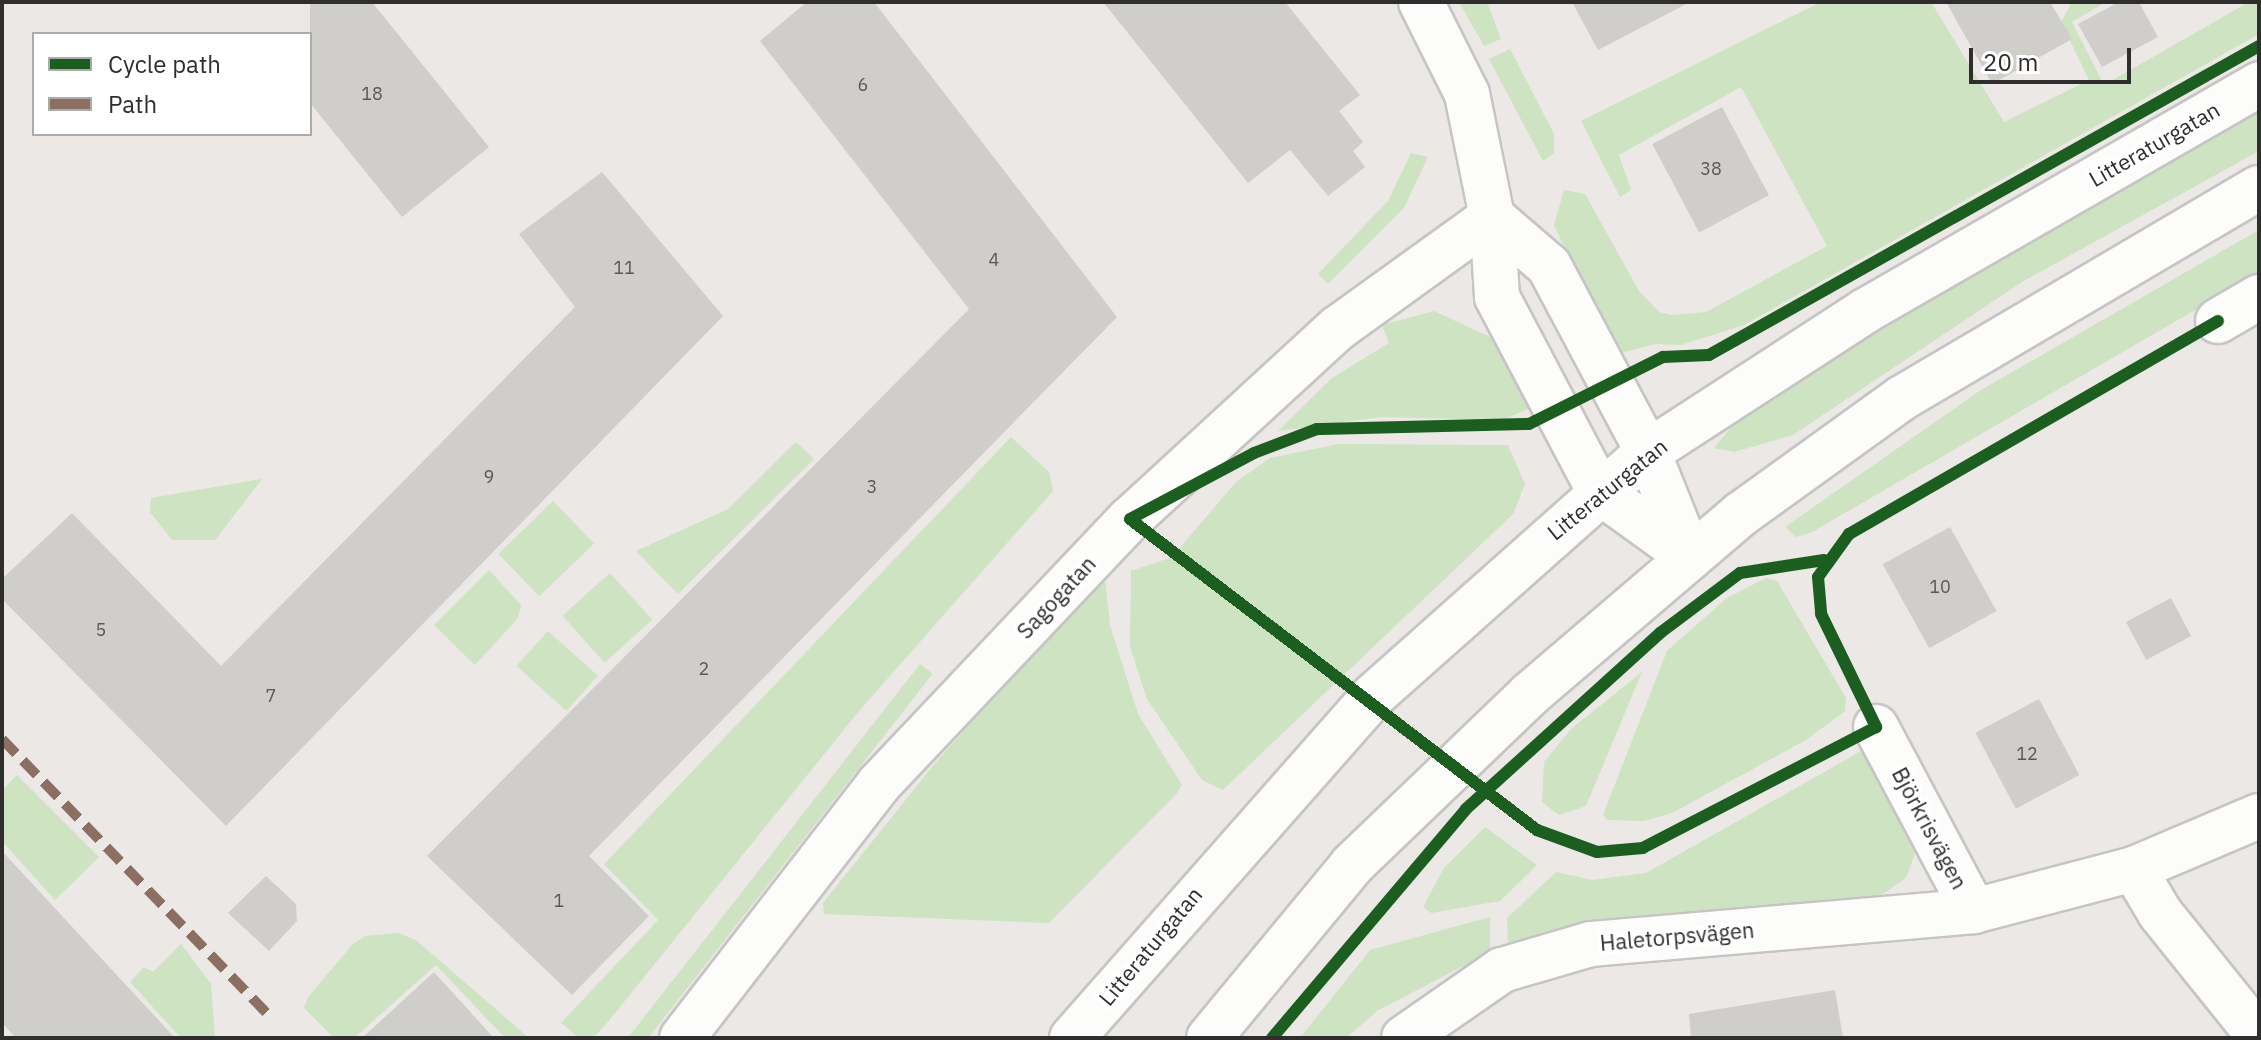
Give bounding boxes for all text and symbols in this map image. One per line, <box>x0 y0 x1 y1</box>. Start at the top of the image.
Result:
legend <box>32 32 312 136</box>
scale bar <box>1973 32 2135 82</box>
text: 20 m <box>1983 46 2038 78</box>
text: Cycle path <box>108 48 221 80</box>
house number: 6 <box>858 74 868 96</box>
house number: 18 <box>361 83 383 105</box>
text: Path <box>108 88 157 120</box>
street label: Litteraturgatan <box>2084 96 2224 192</box>
house number: 38 <box>1700 158 1722 180</box>
house number: 4 <box>989 249 999 271</box>
house number: 11 <box>613 257 635 279</box>
street label: Litteraturgatan <box>1542 433 1672 545</box>
house number: 9 <box>484 466 494 488</box>
house number: 3 <box>867 476 877 498</box>
street label: Sagogatan <box>1011 550 1101 644</box>
house number: 10 <box>1929 576 1951 598</box>
house number: 5 <box>96 619 106 641</box>
house number: 2 <box>699 658 709 680</box>
house number: 7 <box>266 685 276 707</box>
house number: 12 <box>2016 743 2038 765</box>
street label: Björkrisvägen <box>1887 763 1973 893</box>
street label: Litteraturgatan <box>1093 881 1207 1011</box>
house number: 1 <box>554 890 564 912</box>
street label: Haletorpsvägen <box>1599 916 1755 956</box>

